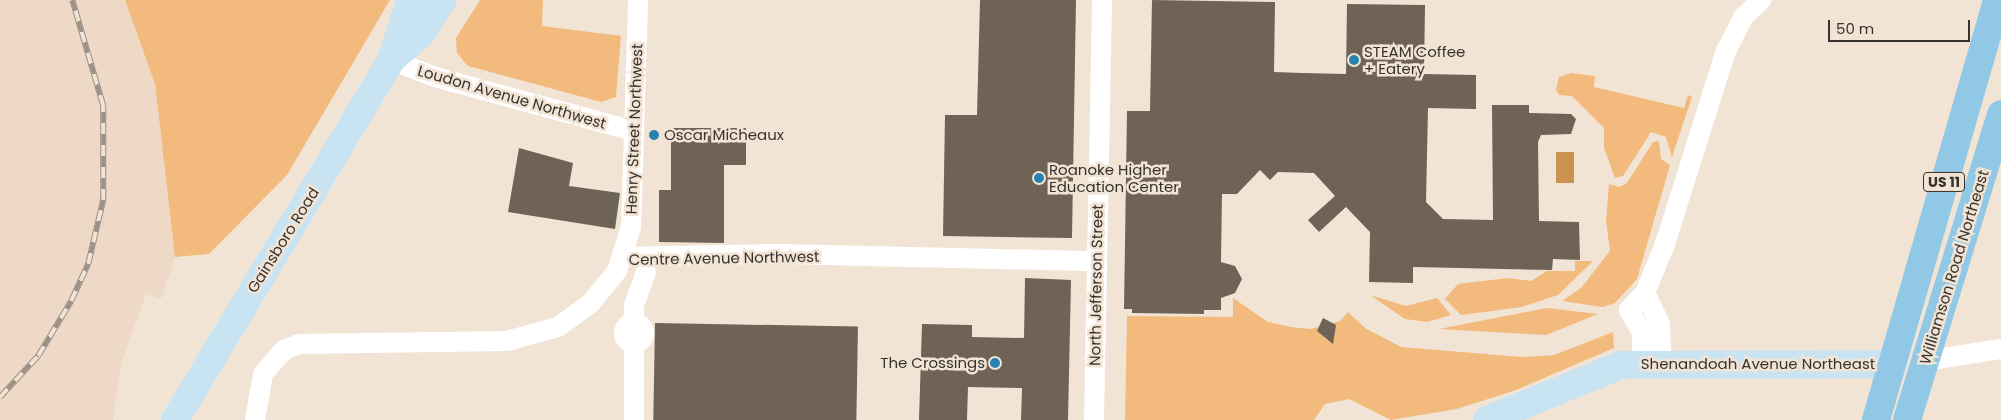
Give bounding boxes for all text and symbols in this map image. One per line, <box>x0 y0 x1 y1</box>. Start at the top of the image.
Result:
scale bar <box>1831 10 1974 42</box>
text: 50 m <box>1836 18 1874 39</box>
place label: STEAM Coffee + Eatery <box>1364 42 1465 77</box>
street label: Henry Street Northwest <box>622 43 646 215</box>
marker: STEAM Coffee + Eatery <box>1348 54 1360 66</box>
street label: Loudon Avenue Northwest <box>416 61 608 133</box>
place label: Oscar Micheaux <box>664 126 784 144</box>
marker: Oscar Micheaux <box>648 129 660 141</box>
place label: Roanoke Higher Education Center <box>1049 160 1179 195</box>
street label: Williamson Road Northeast <box>1916 168 1992 366</box>
road number: US 11 <box>1923 170 1965 193</box>
marker: Roanoke Higher Education Center <box>1033 172 1045 184</box>
street label: Gainsboro Road <box>243 184 323 296</box>
street label: North Jefferson Street <box>1086 204 1106 366</box>
street label: Centre Avenue Northwest <box>628 247 820 269</box>
place label: The Crossings <box>880 354 985 372</box>
street label: Shenandoah Avenue Northeast <box>1641 355 1875 373</box>
marker: The Crossings <box>989 357 1001 369</box>

